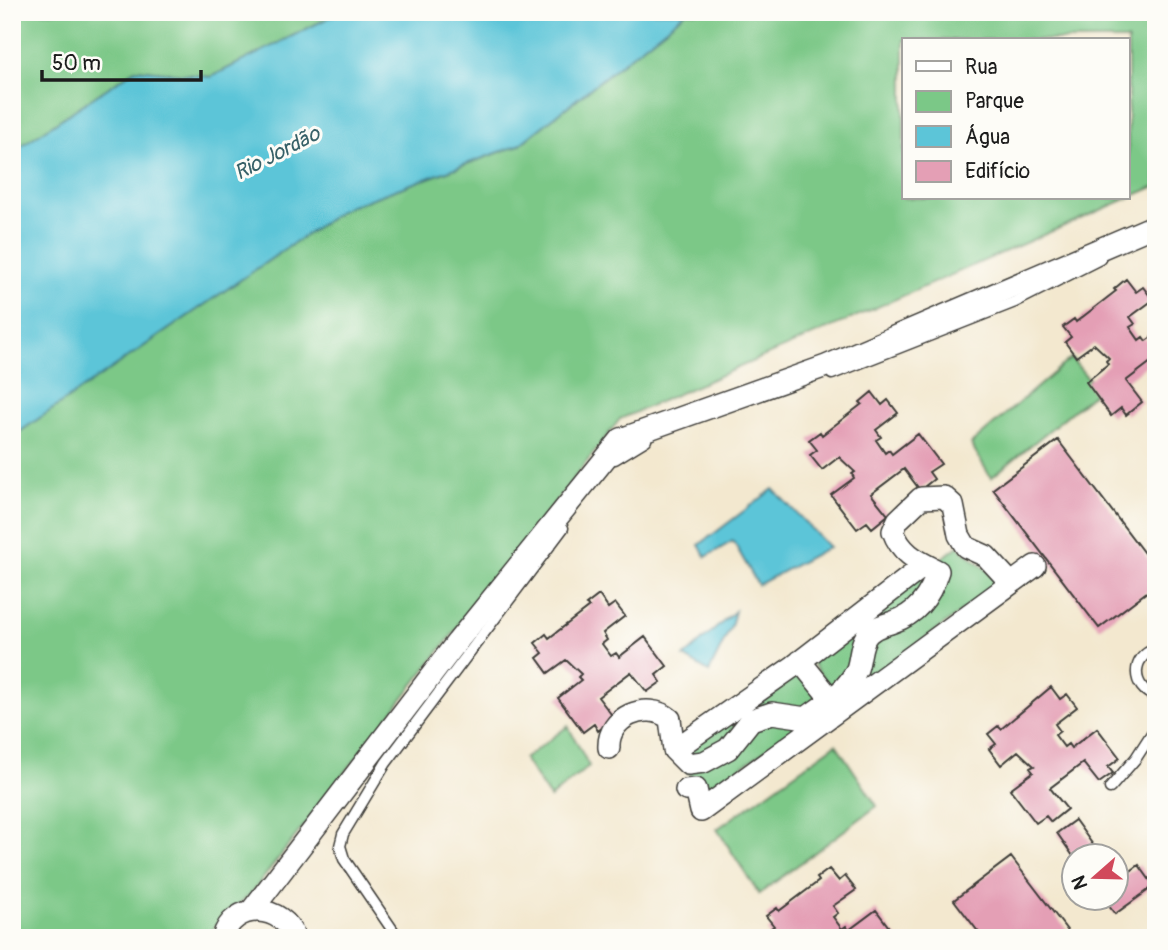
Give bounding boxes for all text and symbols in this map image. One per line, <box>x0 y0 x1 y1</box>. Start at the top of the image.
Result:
scale bar <box>42 38 201 82</box>
legend <box>902 38 1130 200</box>
text: 50 m <box>52 50 101 77</box>
text: Rua <box>965 54 998 81</box>
text: Parque <box>965 88 1024 115</box>
water label: Rio Jordão <box>230 120 326 186</box>
text: Água <box>965 124 1010 151</box>
text: Edifício <box>965 158 1030 185</box>
north arrow <box>1060 842 1130 912</box>
text: N <box>1066 872 1093 893</box>

